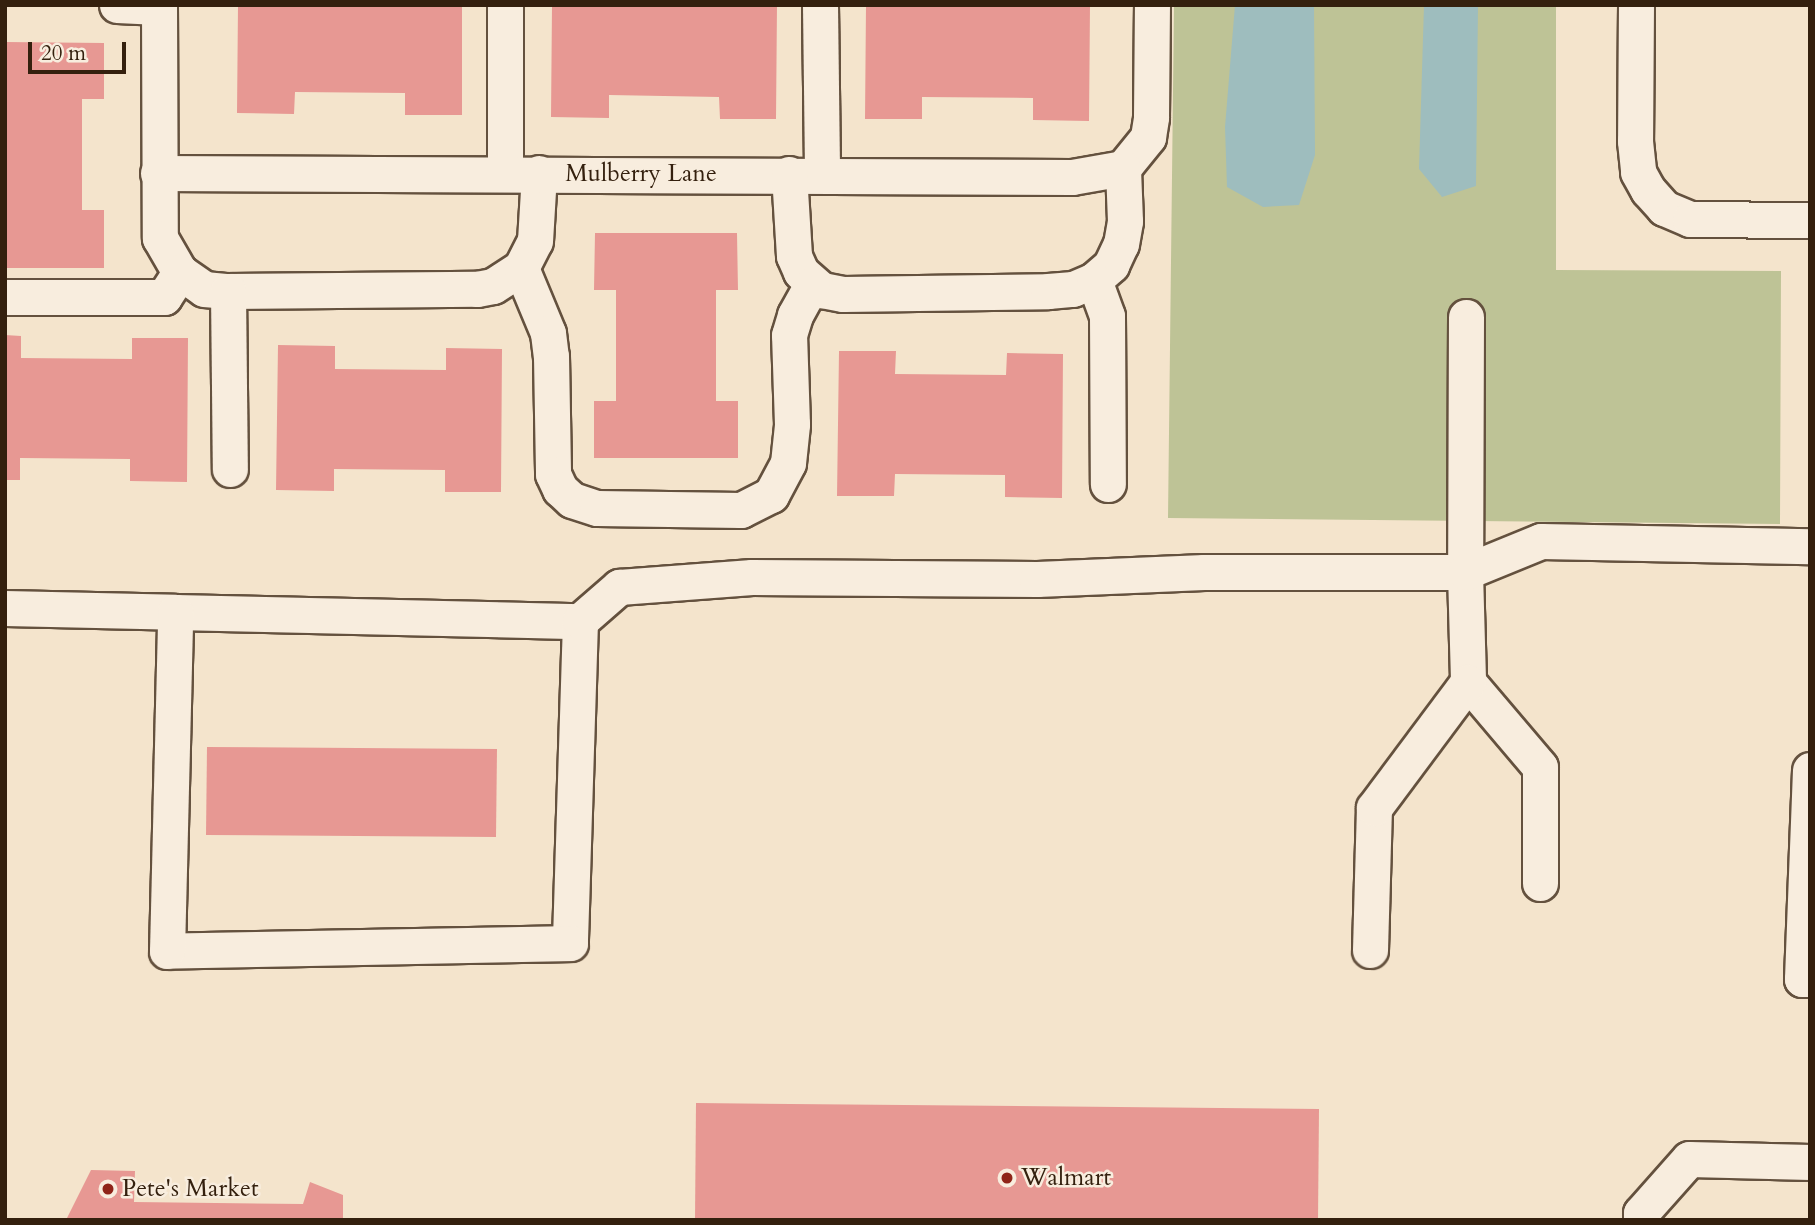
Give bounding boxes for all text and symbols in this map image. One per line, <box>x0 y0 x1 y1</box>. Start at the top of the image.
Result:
scale bar <box>32 28 130 72</box>
text: 20 m <box>41 39 86 68</box>
street label: Mulberry Lane <box>565 160 717 188</box>
place label: Walmart <box>1021 1164 1111 1192</box>
marker: Walmart <box>999 1170 1015 1186</box>
place label: Pete's Market <box>122 1175 259 1203</box>
marker: Pete's Market <box>100 1181 116 1197</box>

